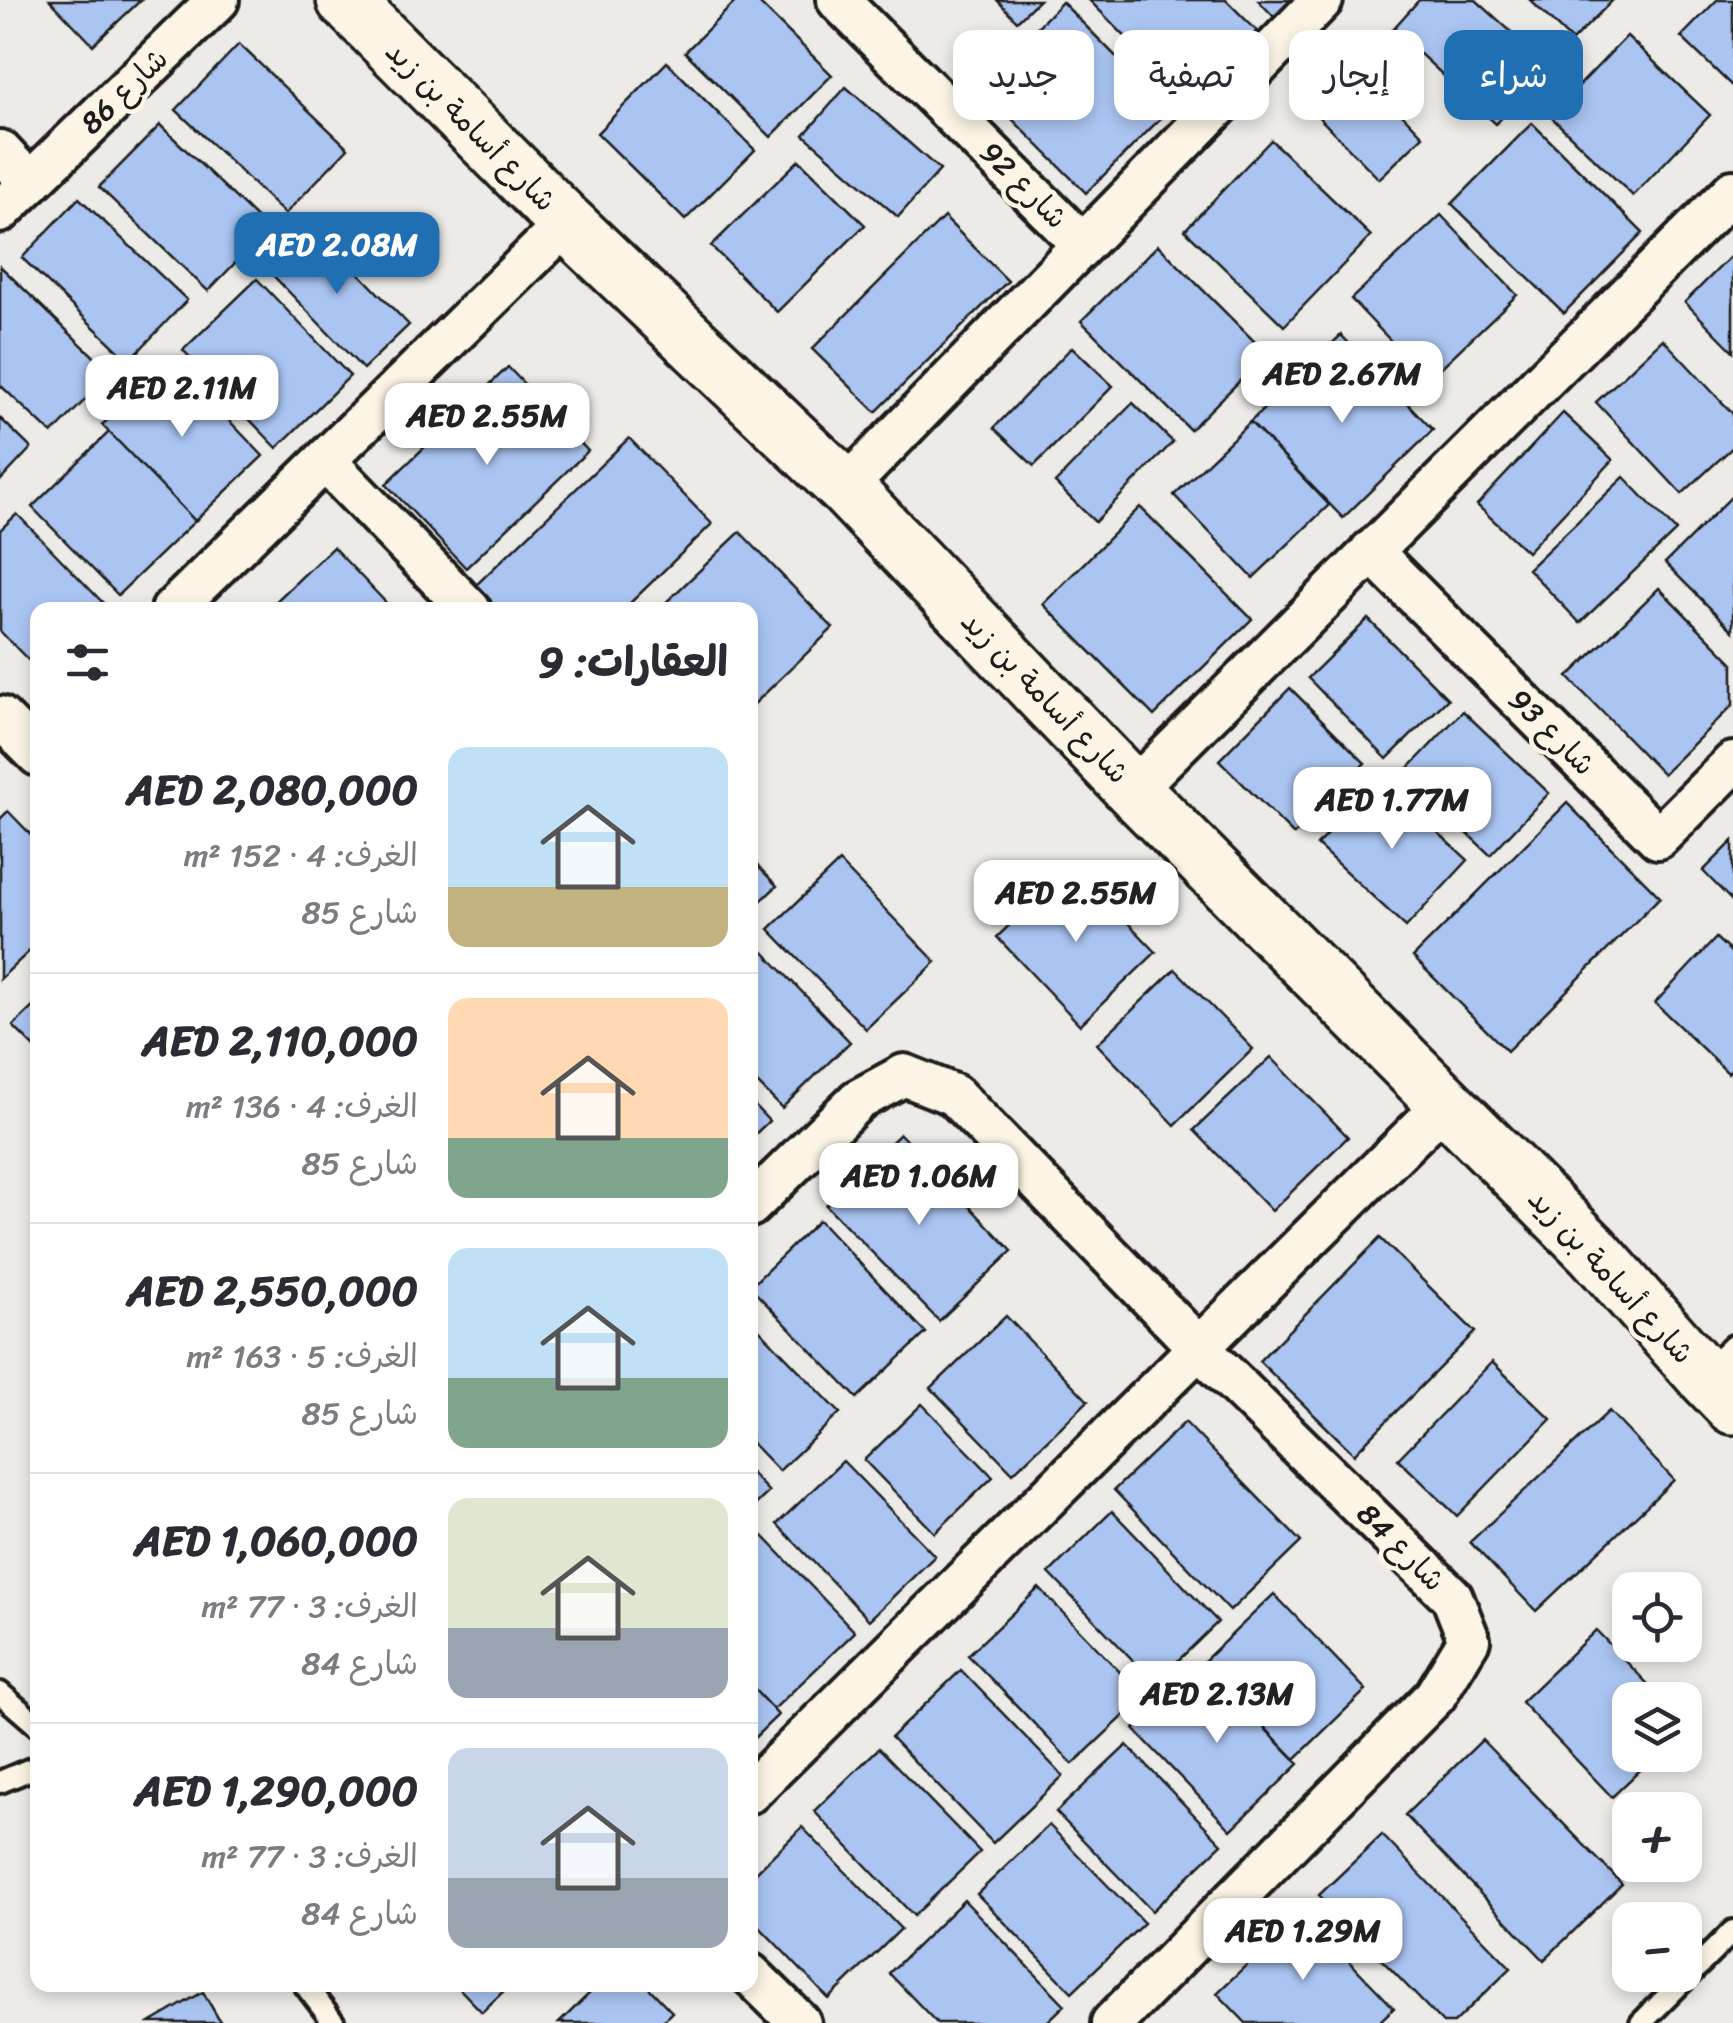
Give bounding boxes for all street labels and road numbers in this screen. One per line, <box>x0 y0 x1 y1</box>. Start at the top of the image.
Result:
street label: شارع أسامة بن زيد <box>372 27 570 225</box>
street label: شارع 86 <box>66 34 182 148</box>
street label: شارع 92 <box>967 128 1081 242</box>
street label: شارع أسامة بن زيد <box>947 597 1143 797</box>
street label: شارع 93 <box>1495 675 1609 789</box>
street label: شارع أسامة بن زيد <box>1514 1175 1708 1377</box>
street label: شارع 84 <box>1343 1489 1459 1605</box>

